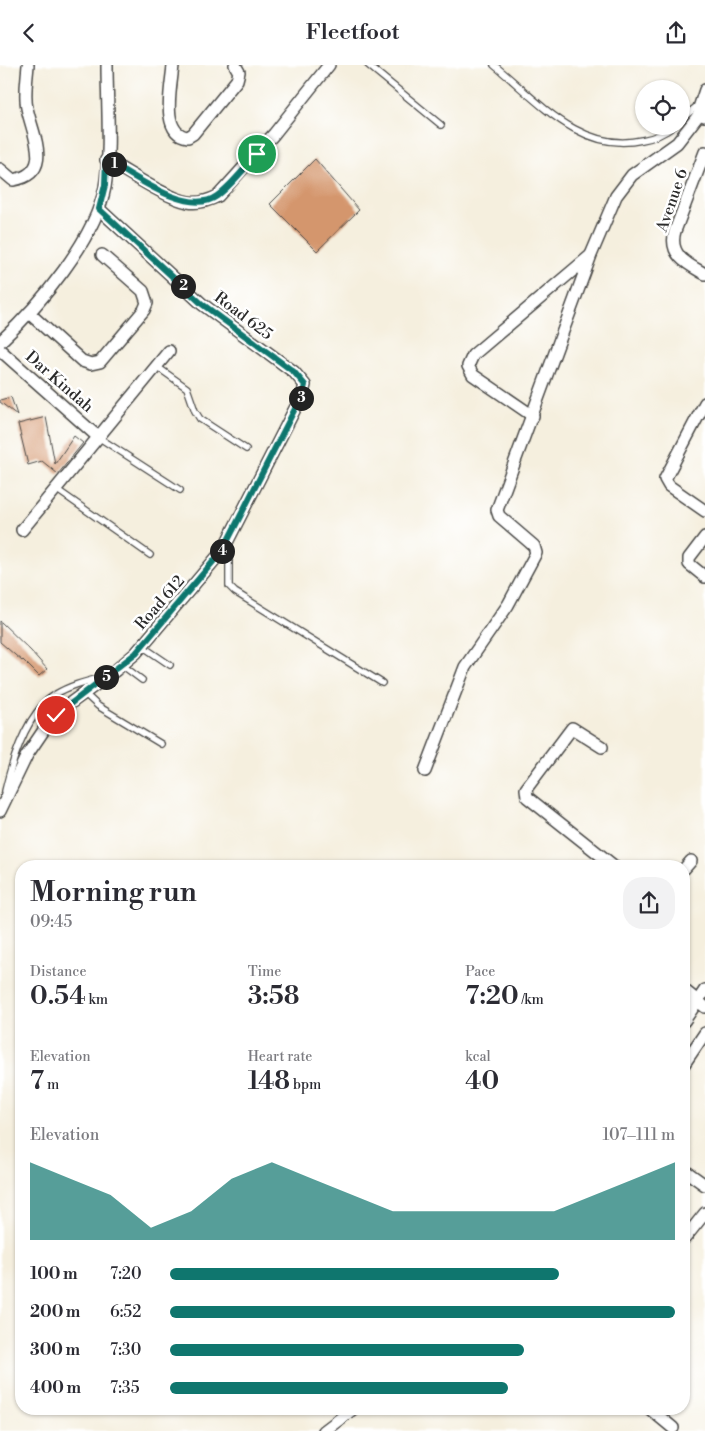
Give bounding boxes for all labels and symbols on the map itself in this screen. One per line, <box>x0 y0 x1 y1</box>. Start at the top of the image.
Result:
pin <box>236 133 278 175</box>
pin: 1 <box>102 151 126 177</box>
street label: Avenue 6 <box>651 166 692 236</box>
pin: 2 <box>170 273 196 299</box>
street label: Road 625 <box>210 287 277 344</box>
street label: Dar Kindah <box>21 347 98 417</box>
pin: 3 <box>288 385 314 411</box>
pin: 4 <box>210 539 234 563</box>
street label: Road 612 <box>131 571 189 634</box>
pin: 5 <box>94 665 118 689</box>
pin <box>35 694 77 736</box>

